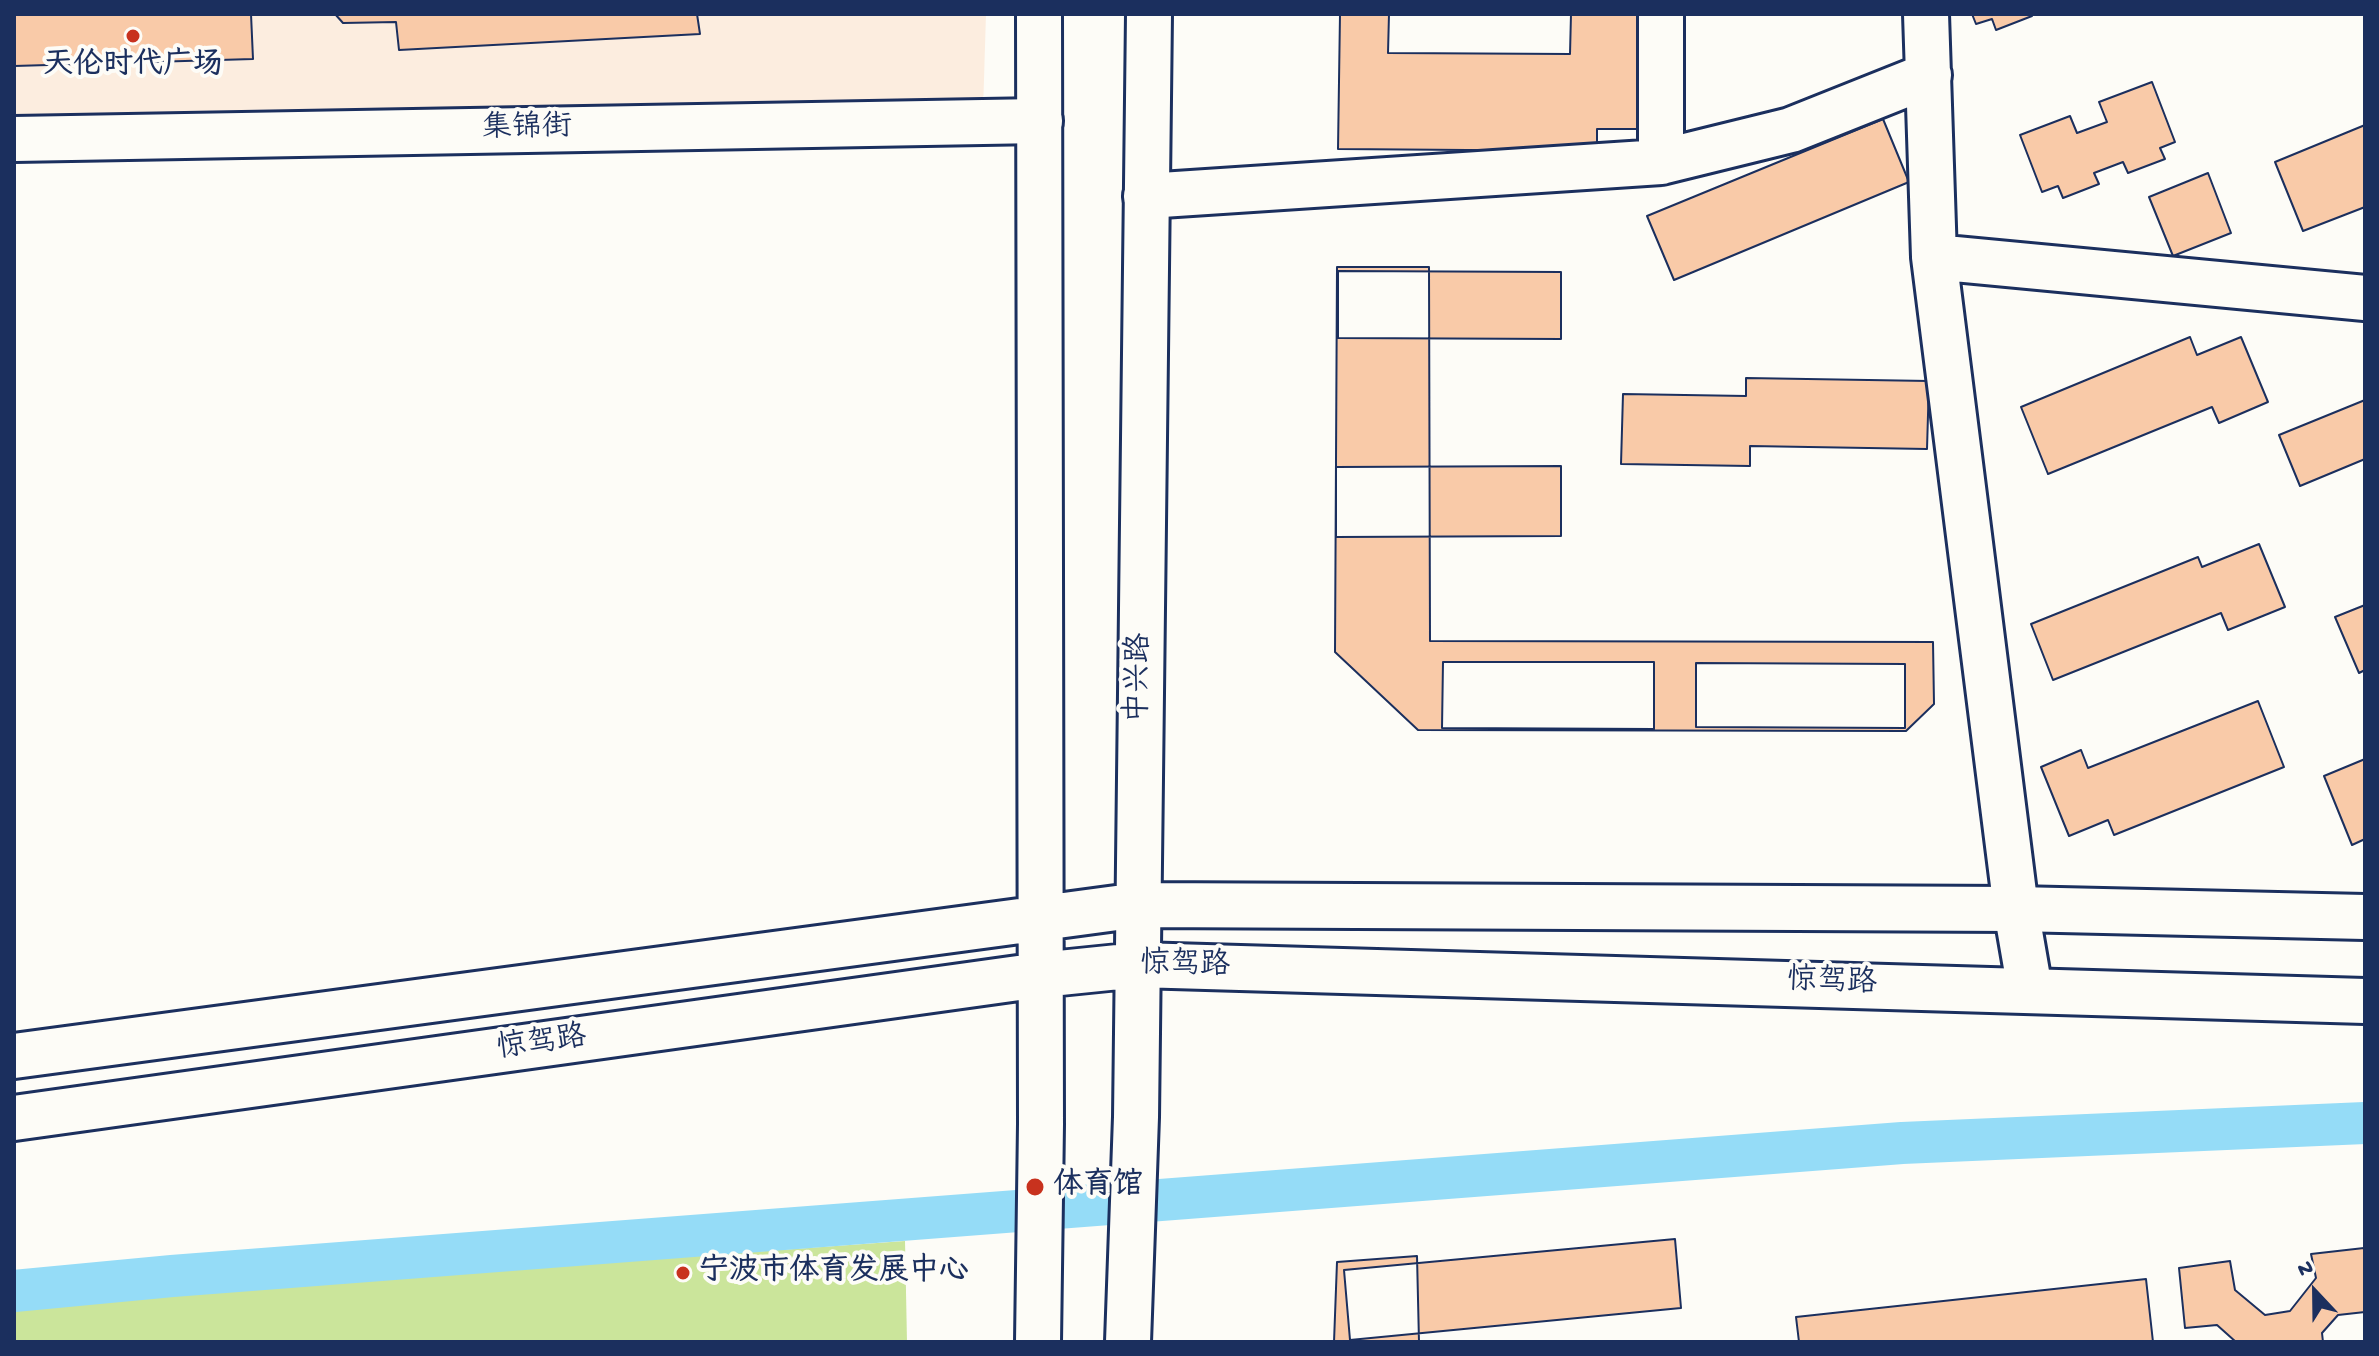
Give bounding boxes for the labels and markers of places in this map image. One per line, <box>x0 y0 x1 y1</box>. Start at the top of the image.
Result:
marker: 天伦时代广场 <box>124 27 142 45</box>
place label: 天伦时代广场 <box>43 49 223 85</box>
place label: 体育馆 <box>1053 1169 1143 1205</box>
marker: 体育馆 <box>1024 1176 1046 1198</box>
place label: 宁波市体育发展中心 <box>699 1255 969 1291</box>
marker: 宁波市体育发展中心 <box>674 1264 692 1282</box>

